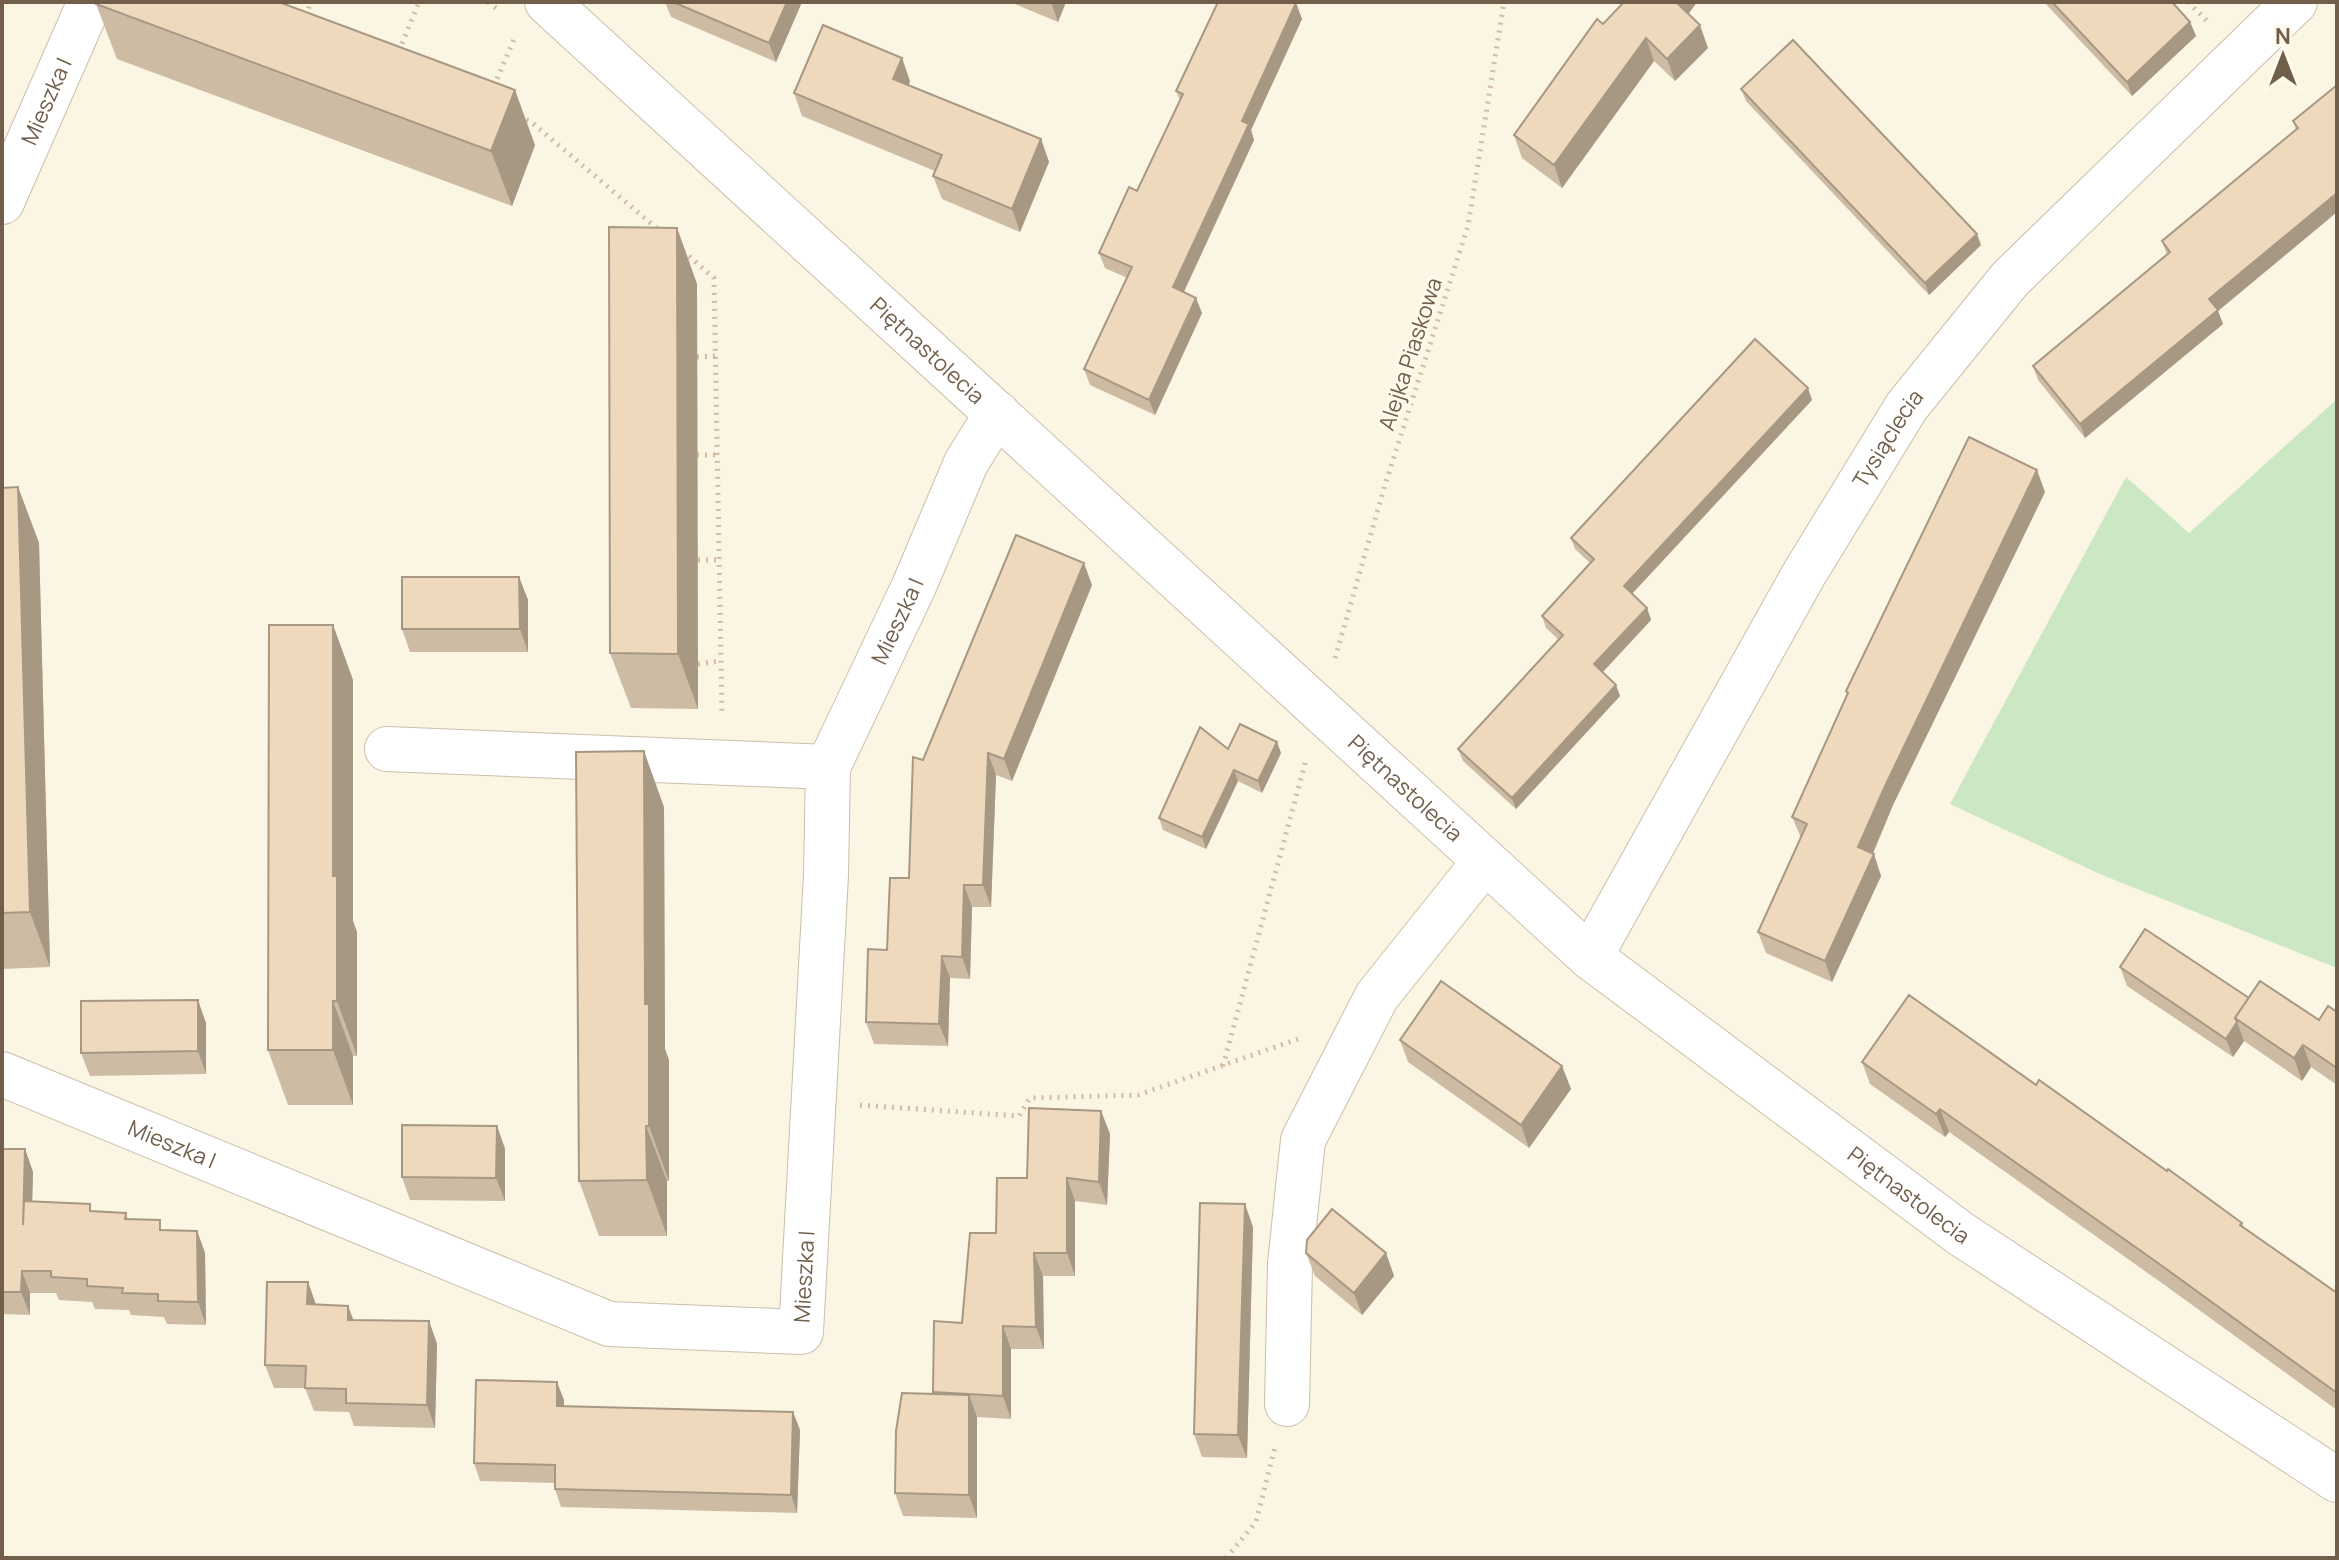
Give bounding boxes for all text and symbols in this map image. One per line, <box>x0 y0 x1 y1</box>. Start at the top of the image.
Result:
north arrow <box>2243 16 2323 96</box>
text: N <box>2275 21 2291 51</box>
street label: Mieszka I <box>14 53 79 150</box>
street label: Alejka Piaskowa <box>1371 274 1449 434</box>
street label: Piętnastolecia <box>864 290 991 411</box>
street label: Tysiąclecia <box>1845 383 1930 493</box>
street label: Mieszka I <box>864 573 931 669</box>
street label: Piętnastolecia <box>1342 728 1469 848</box>
street label: Mieszka I <box>124 1113 221 1176</box>
street label: Piętnastolecia <box>1841 1139 1976 1251</box>
street label: Mieszka I <box>787 1230 822 1324</box>

